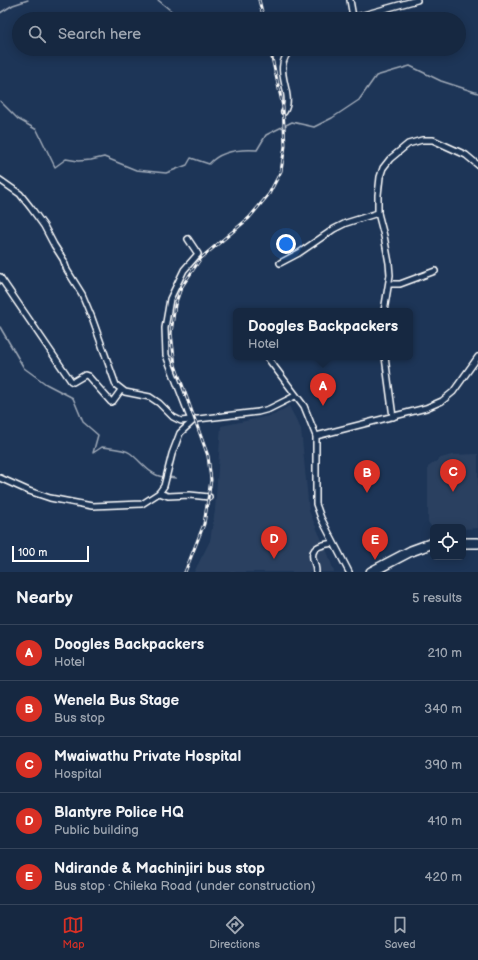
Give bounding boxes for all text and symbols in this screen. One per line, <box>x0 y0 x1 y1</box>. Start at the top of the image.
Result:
search box <box>12 12 466 56</box>
icon: search <box>26 23 48 45</box>
text: Search here <box>58 25 141 44</box>
your location <box>276 234 296 254</box>
popup <box>233 308 413 360</box>
text: Doogles Backpackers <box>248 317 398 336</box>
text: Hotel <box>248 336 279 352</box>
pin: A <box>310 373 336 406</box>
pin: C <box>440 459 466 492</box>
pin: B <box>354 460 380 493</box>
map controls <box>430 524 466 560</box>
button: locate <box>430 524 466 560</box>
pin: D <box>261 526 287 559</box>
pin: E <box>362 527 388 560</box>
scale bar <box>12 544 89 563</box>
text: 100 m <box>18 546 47 559</box>
text: Nearby <box>16 588 73 608</box>
text: 5 results <box>412 590 462 606</box>
text: Doogles Backpackers <box>54 635 204 654</box>
text: A <box>25 645 33 661</box>
text: 210 m <box>428 645 462 661</box>
text: Hotel <box>54 654 85 670</box>
text: Wenela Bus Stage <box>54 691 179 710</box>
text: B <box>24 701 34 717</box>
text: 340 m <box>424 701 462 717</box>
text: Bus stop <box>54 710 105 726</box>
text: Mwaiwathu Private Hospital <box>54 747 241 766</box>
text: C <box>24 757 34 773</box>
text: 390 m <box>425 757 462 773</box>
text: Hospital <box>54 766 102 782</box>
text: Blantyre Police HQ <box>54 803 184 822</box>
text: D <box>24 813 34 829</box>
text: 410 m <box>427 813 462 829</box>
text: Public building <box>54 822 139 838</box>
text: Ndirande & Machinjiri bus stop <box>54 859 265 878</box>
text: E <box>25 869 33 885</box>
text: 420 m <box>424 869 462 885</box>
text: Bus stop · Chileka Road (under construction) <box>54 878 316 894</box>
tab: Map <box>62 914 85 951</box>
tab: Directions <box>209 914 260 951</box>
tab: Saved <box>385 914 416 951</box>

